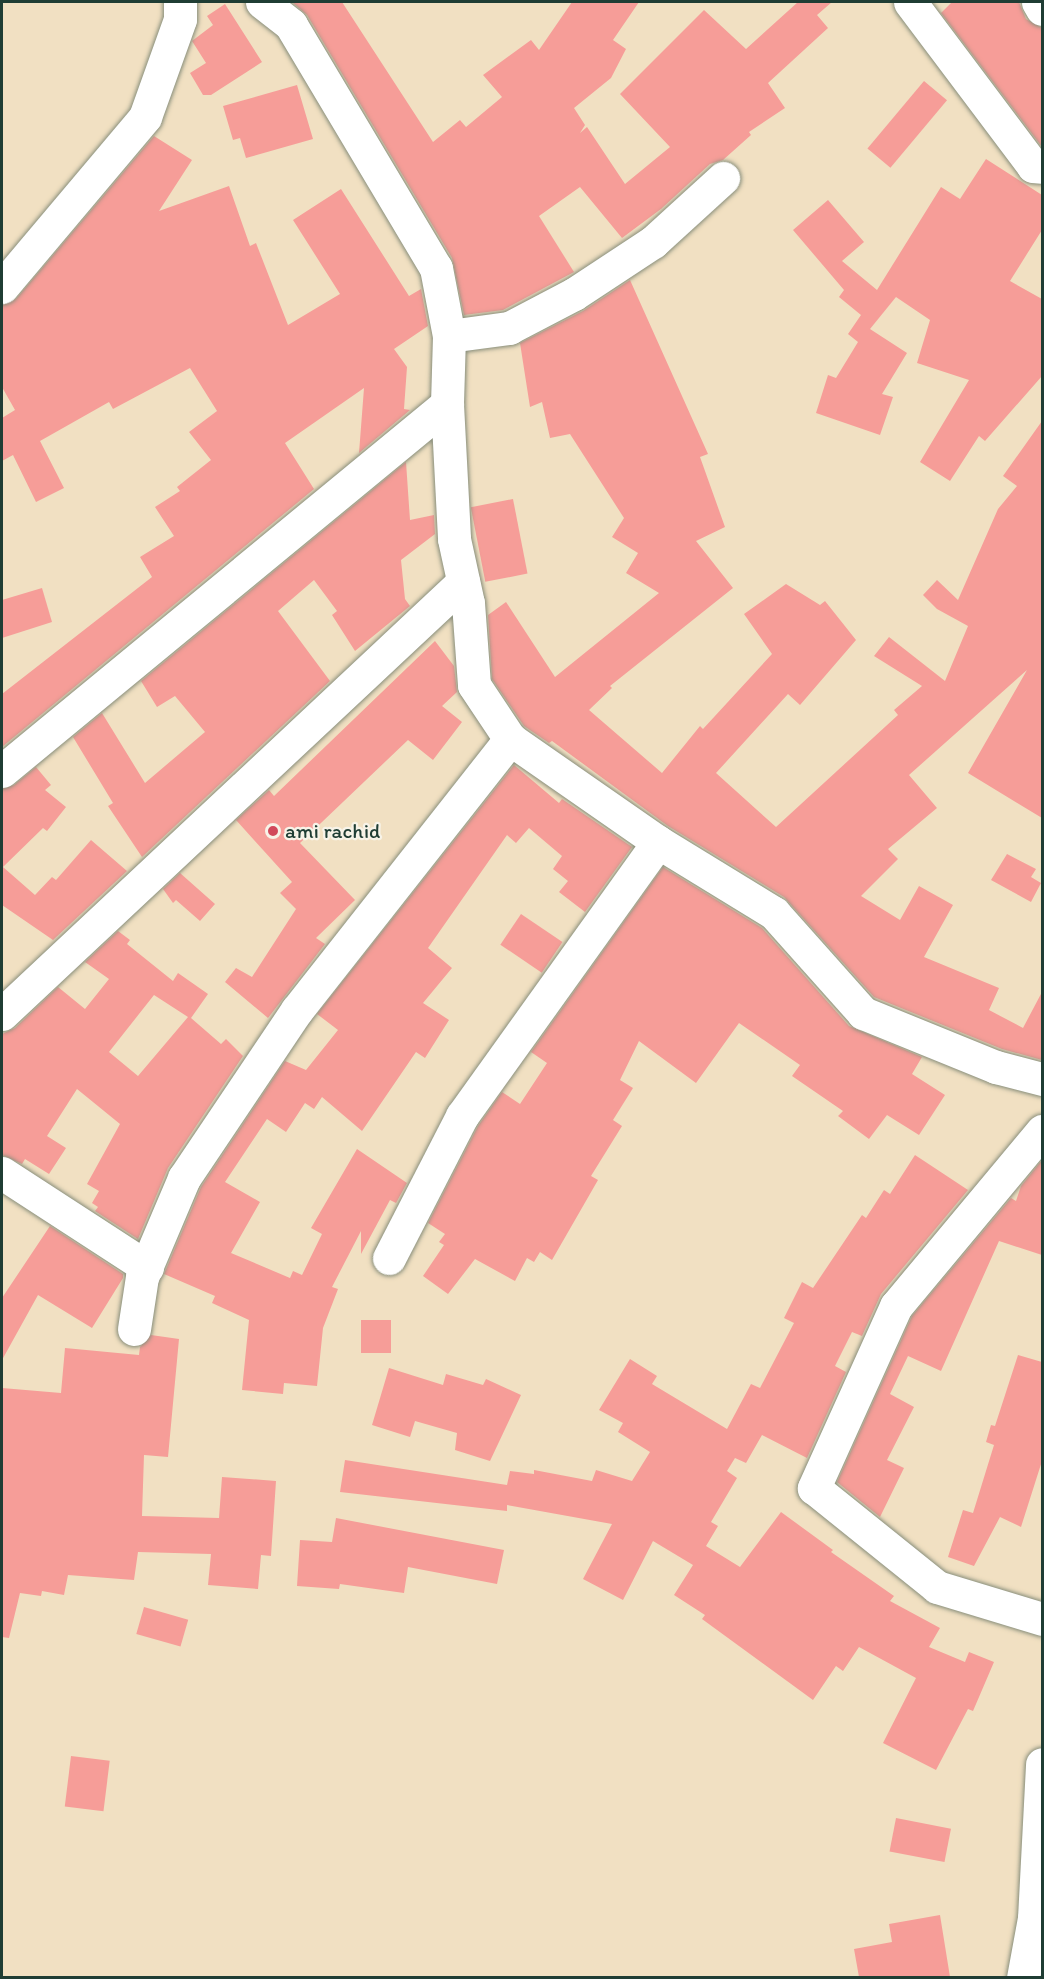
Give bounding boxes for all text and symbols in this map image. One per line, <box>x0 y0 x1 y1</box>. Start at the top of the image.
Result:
place label: ami rachid <box>285 818 381 844</box>
marker: ami rachid <box>266 824 280 838</box>

